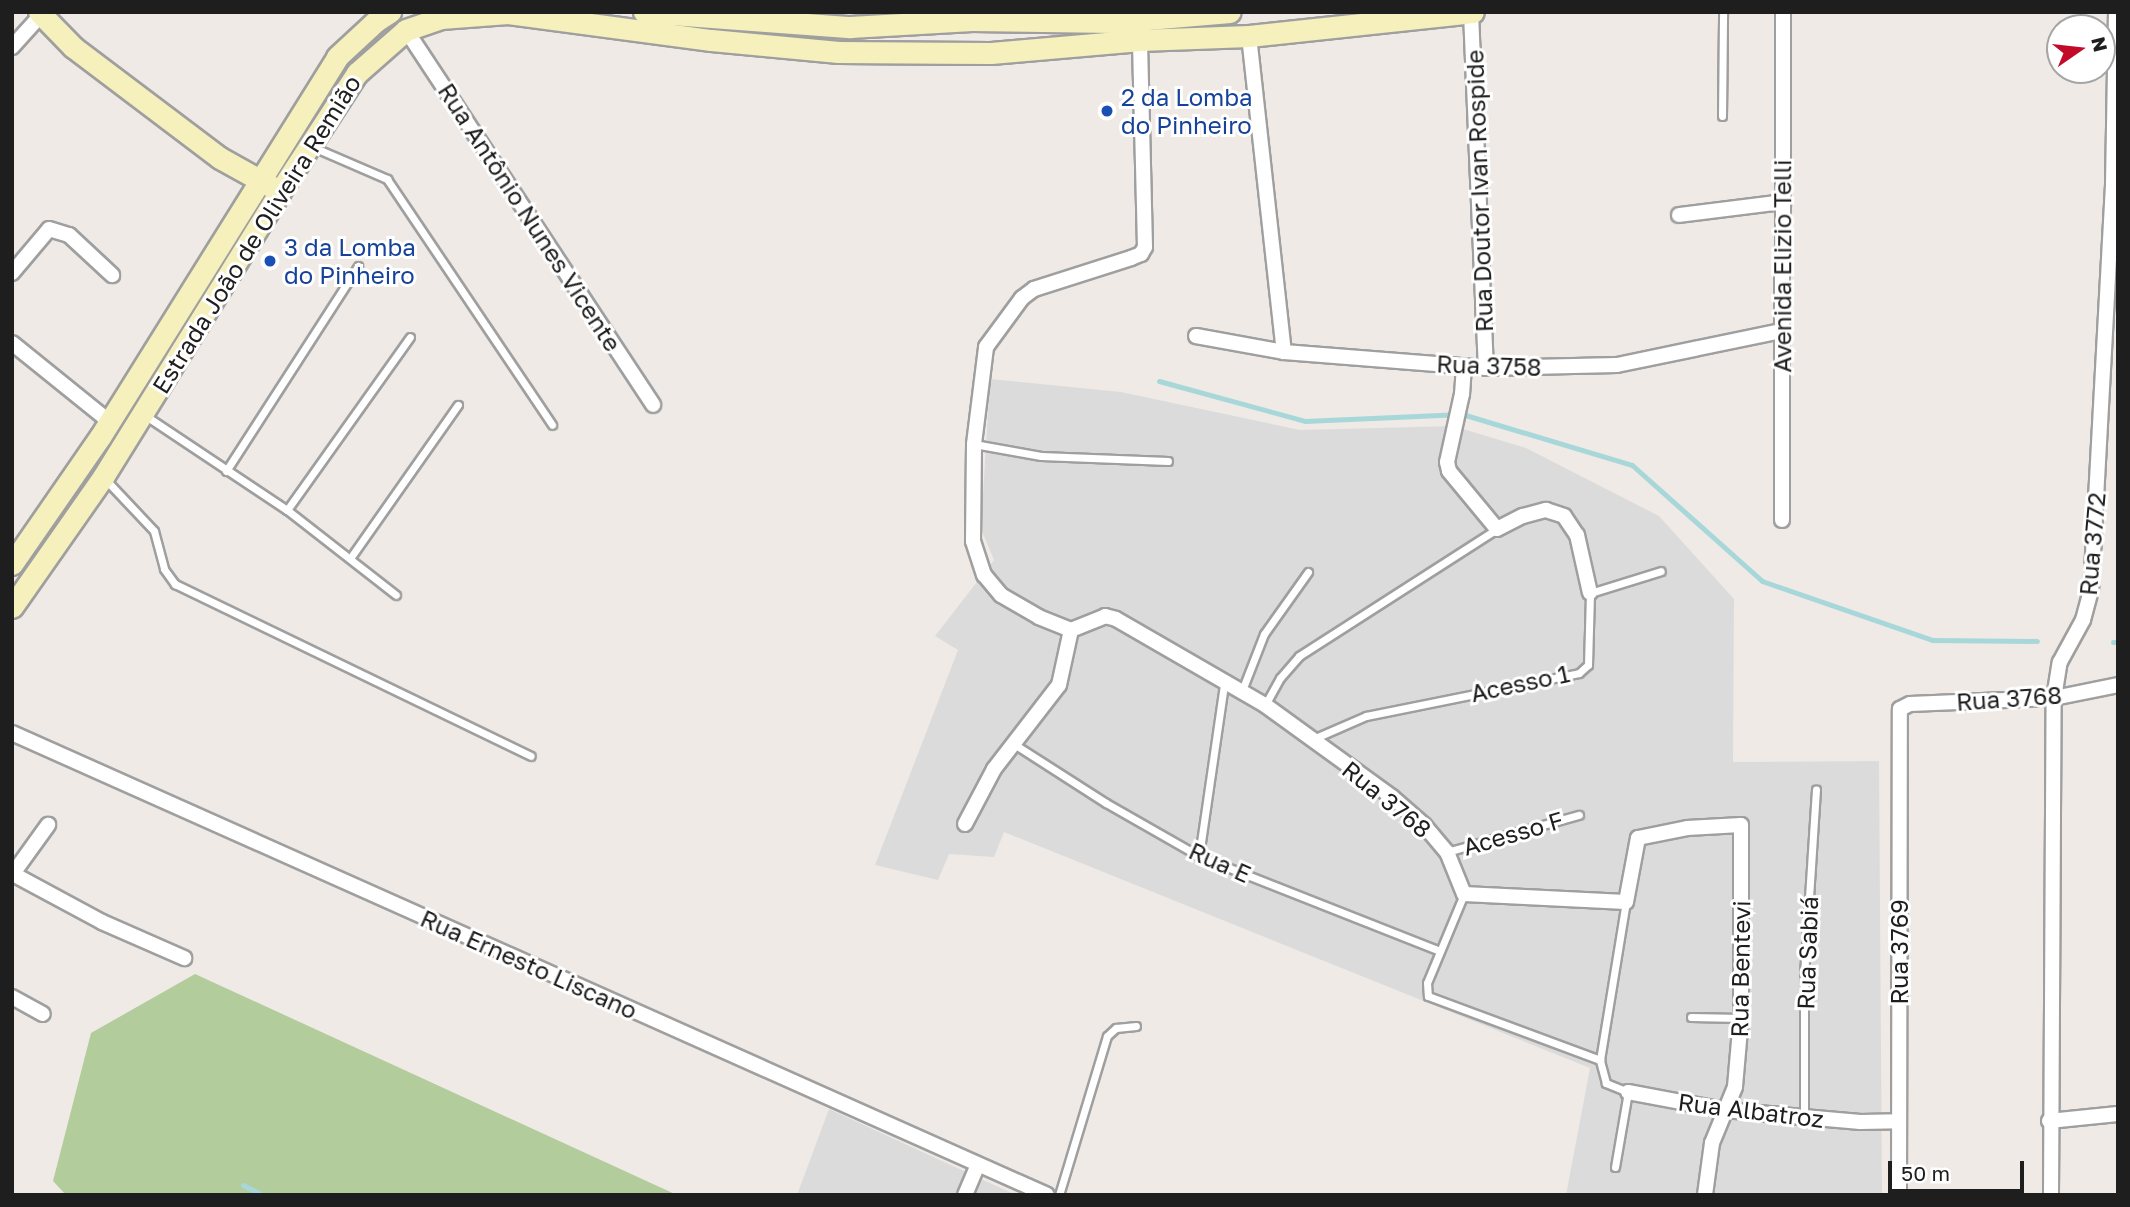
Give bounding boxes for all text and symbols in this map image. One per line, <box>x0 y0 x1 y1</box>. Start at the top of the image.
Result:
north arrow <box>2046 14 2116 84</box>
text: N <box>2087 34 2113 54</box>
street label: Rua Doutor Ivan Rospide <box>1460 49 1498 333</box>
street label: Estrada João de Oliveira Remião <box>146 70 366 398</box>
street label: Rua Antônio Nunes Vicente <box>432 78 628 356</box>
place label: 2 da Lomba do Pinheiro <box>1121 83 1253 139</box>
marker: 2 da Lomba do Pinheiro <box>1099 103 1115 119</box>
street label: Avenida Elizio Telli <box>1768 159 1796 373</box>
place label: 3 da Lomba do Pinheiro <box>284 233 416 289</box>
marker: 3 da Lomba do Pinheiro <box>262 253 278 269</box>
street label: Rua 3758 <box>1436 349 1542 381</box>
street label: Rua 3772 <box>2073 491 2111 597</box>
street label: Acesso 1 <box>1468 658 1572 708</box>
street label: Rua 3768 <box>1955 680 2063 716</box>
street label: Rua 3768 <box>1337 755 1437 843</box>
street label: Acesso F <box>1460 805 1566 861</box>
street label: Rua E <box>1185 836 1255 888</box>
street label: Rua Sabiá <box>1791 896 1823 1010</box>
street label: Rua 3769 <box>1885 899 1913 1005</box>
street label: Rua Bentevi <box>1724 900 1756 1038</box>
street label: Rua Ernesto Liscano <box>416 903 642 1025</box>
street label: Rua Albatroz <box>1676 1087 1826 1133</box>
scale bar <box>1892 1148 2028 1192</box>
text: 50 m <box>1901 1160 1950 1186</box>

